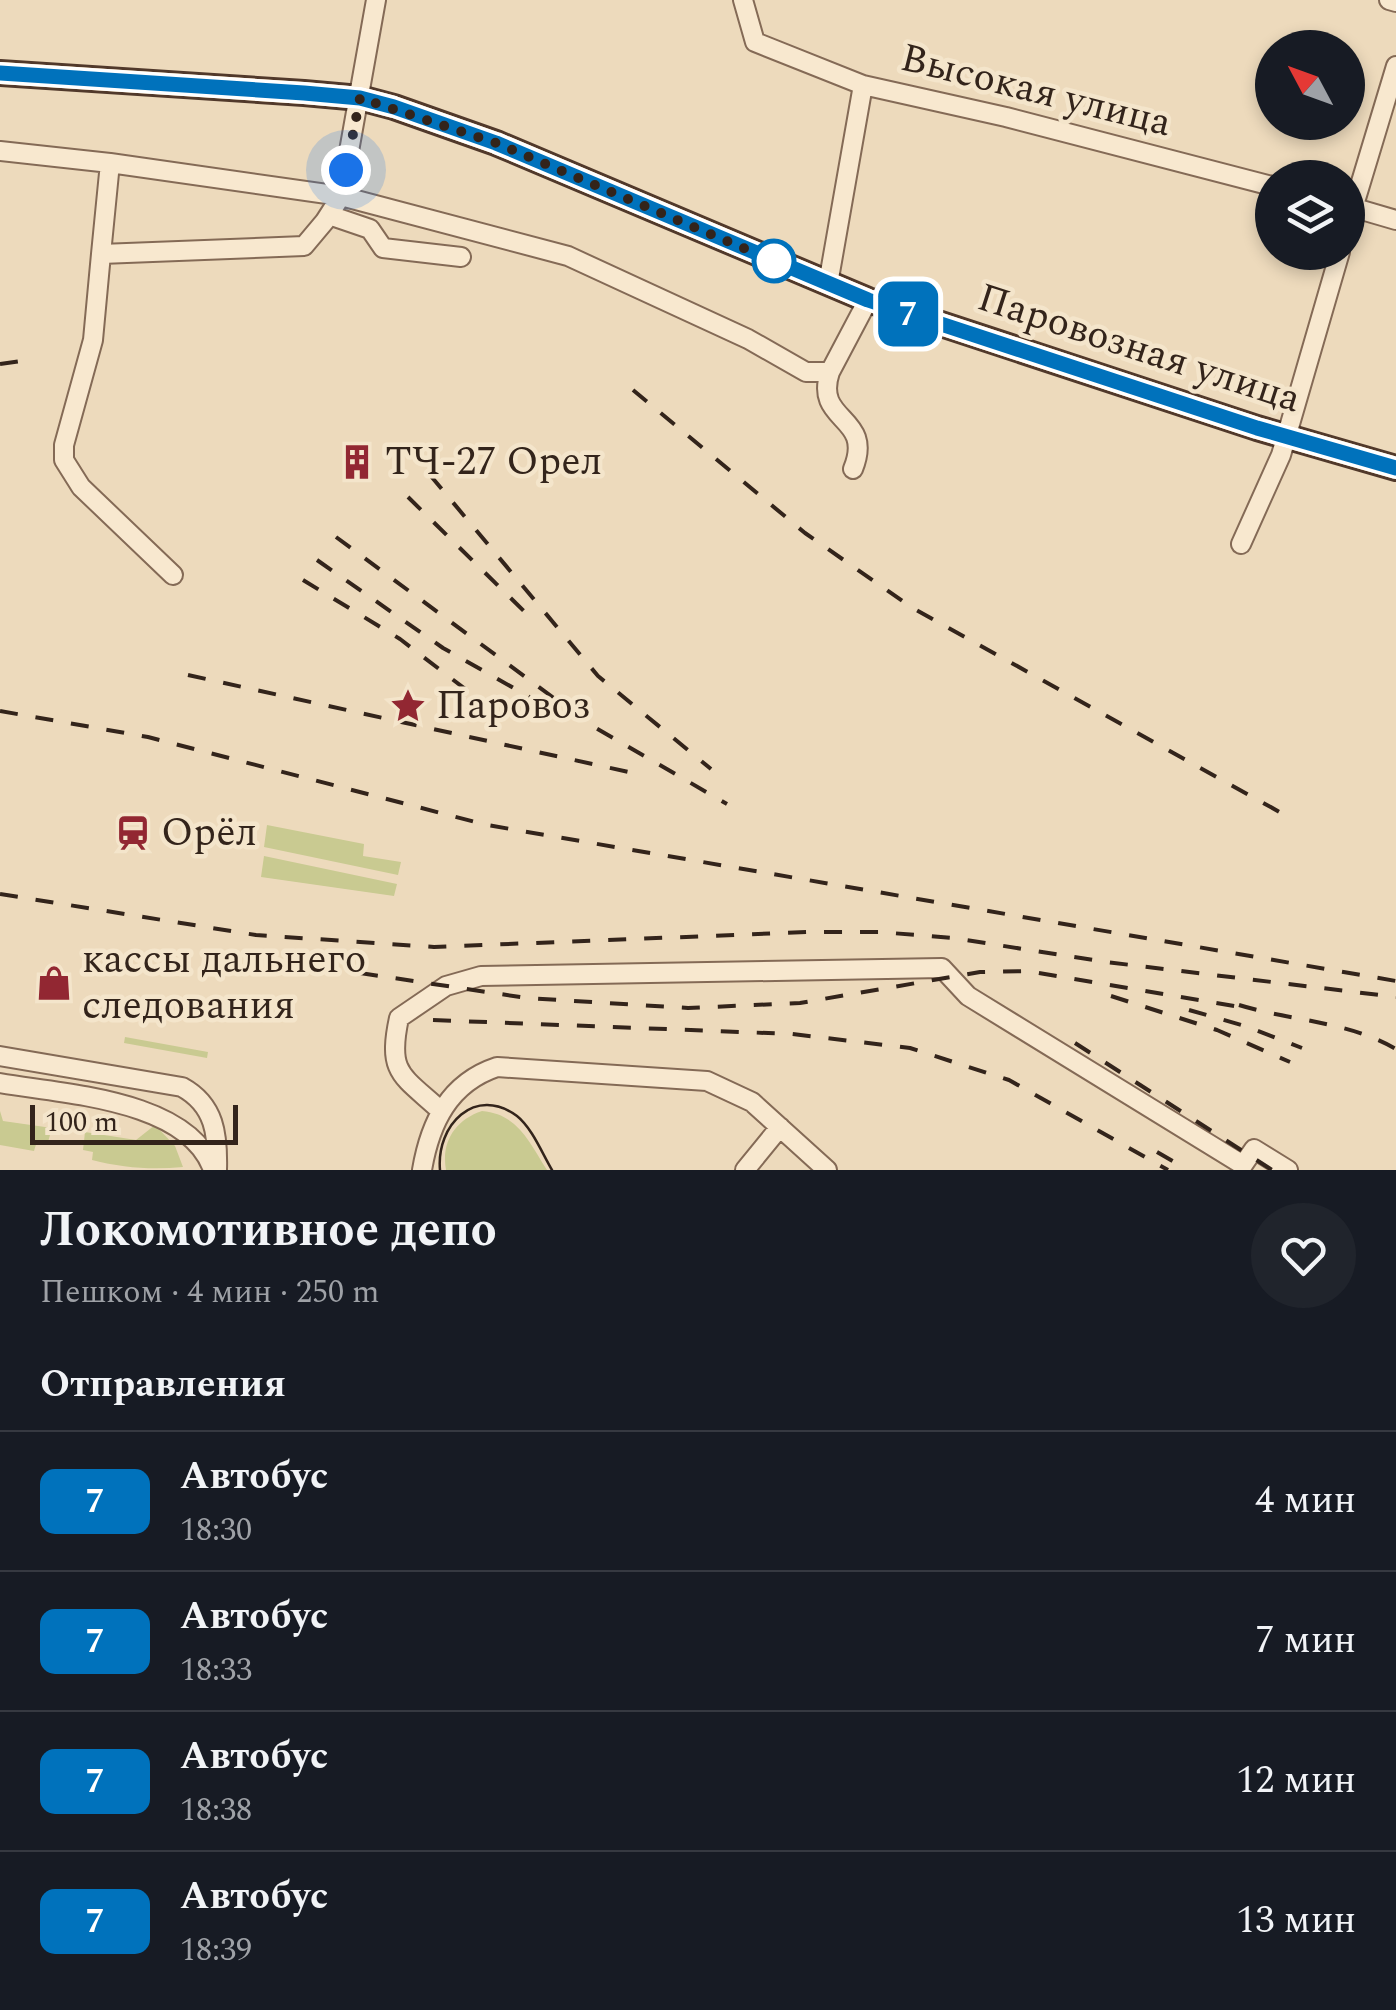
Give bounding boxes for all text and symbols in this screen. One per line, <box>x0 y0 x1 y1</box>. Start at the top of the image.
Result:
street label: Высокая улица <box>894 28 1178 154</box>
north arrow <box>1255 30 1365 140</box>
map controls <box>1255 30 1365 270</box>
your location <box>321 145 371 195</box>
button: layers <box>1255 160 1365 270</box>
unlabelled marker <box>753 240 795 282</box>
street label: Паровозная улица <box>969 268 1309 430</box>
line badge: 7 <box>876 282 940 346</box>
text: 7 <box>898 288 918 341</box>
place label: ТЧ-27 Орел <box>385 432 602 493</box>
building icon: ТЧ-27 Орел <box>338 443 376 481</box>
place label: Паровоз <box>436 676 591 737</box>
place icon: Паровоз <box>389 687 427 725</box>
place label: Орёл <box>161 803 257 864</box>
station icon: Орёл <box>114 814 152 852</box>
place label: кассы дальнего следования <box>82 930 366 1037</box>
shop icon: кассы дальнего следования <box>35 964 73 1002</box>
scale bar <box>30 1100 238 1144</box>
text: 100 m <box>45 1101 118 1144</box>
text: Локомотивное депо <box>40 1194 497 1267</box>
button: heart <box>1251 1203 1356 1308</box>
text: Пешком · 4 мин · 250 m <box>40 1268 380 1317</box>
text: Отправления <box>40 1356 286 1414</box>
text: Автобус <box>180 1448 328 1506</box>
text: 4 мин <box>1255 1472 1356 1530</box>
text: 7 <box>85 1475 105 1528</box>
text: 18:30 <box>180 1506 252 1555</box>
text: Автобус <box>180 1588 328 1646</box>
text: 7 мин <box>1255 1612 1356 1670</box>
text: 7 <box>85 1615 105 1668</box>
text: 18:33 <box>180 1646 252 1695</box>
text: Автобус <box>180 1728 328 1786</box>
text: 12 мин <box>1236 1752 1356 1810</box>
text: 7 <box>85 1755 105 1808</box>
text: 18:38 <box>180 1786 252 1835</box>
text: Автобус <box>180 1868 328 1926</box>
text: 13 мин <box>1236 1892 1356 1950</box>
text: 7 <box>85 1895 105 1948</box>
text: 18:39 <box>180 1926 252 1975</box>

